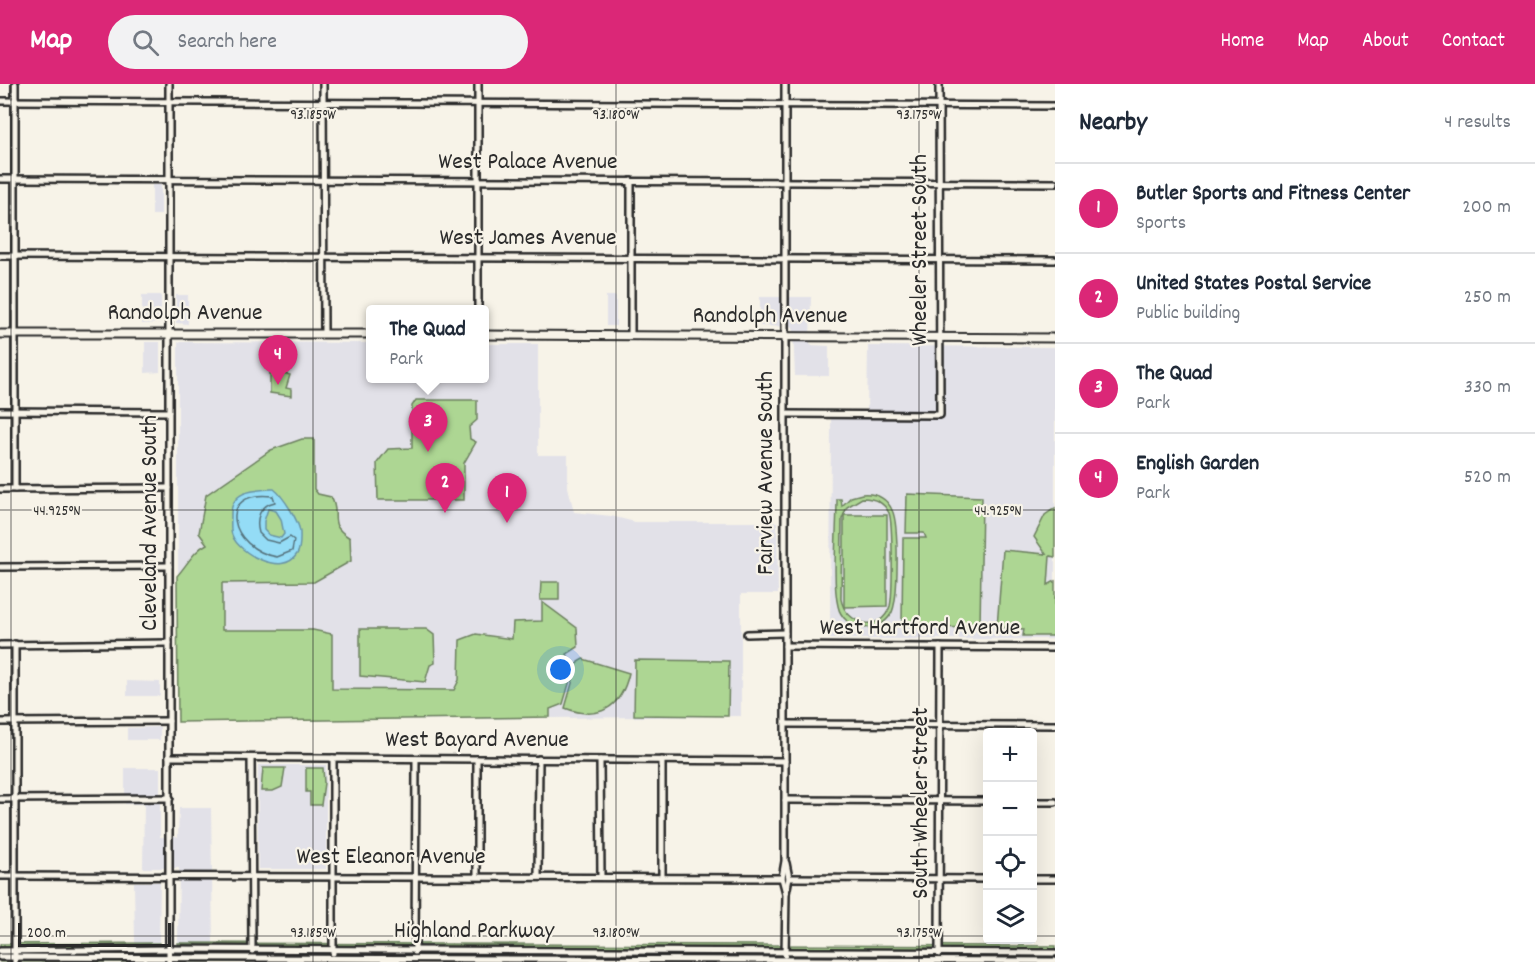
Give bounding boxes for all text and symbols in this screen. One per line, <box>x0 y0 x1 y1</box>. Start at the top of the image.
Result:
search box <box>108 15 528 69</box>
text: Map <box>30 22 72 62</box>
icon: search <box>129 26 162 59</box>
text: Search here <box>177 27 277 58</box>
text: Home <box>1220 27 1264 57</box>
text: Map <box>1297 27 1329 57</box>
text: About <box>1362 27 1409 57</box>
text: Contact <box>1442 27 1505 57</box>
text: 93.185°W <box>290 105 336 127</box>
text: 93.180°W <box>593 105 640 127</box>
text: 93.175°W <box>896 105 942 127</box>
text: Nearby <box>1079 105 1147 142</box>
text: 4 results <box>1444 109 1511 137</box>
street label: West Palace Avenue <box>438 146 618 180</box>
street label: Wheeler Street South <box>904 154 938 346</box>
text: Butler Sports and Fitness Center <box>1136 179 1410 210</box>
text: 1 <box>1096 194 1101 222</box>
text: 200 m <box>1462 194 1511 222</box>
text: Sports <box>1136 210 1186 238</box>
street label: West James Avenue <box>439 222 617 256</box>
text: United States Postal Service <box>1136 269 1371 300</box>
text: 2 <box>1094 284 1103 312</box>
text: 250 m <box>1464 284 1511 312</box>
street label: Randolph Avenue <box>108 297 262 331</box>
street label: Randolph Avenue <box>693 300 847 334</box>
text: Public building <box>1136 300 1240 328</box>
popup <box>366 305 489 383</box>
text: The Quad <box>389 315 466 346</box>
pin: 4 <box>258 336 298 385</box>
text: Park <box>389 346 423 374</box>
text: The Quad <box>1136 359 1213 390</box>
street label: Fairview Avenue South <box>750 371 784 575</box>
text: 3 <box>1094 374 1103 402</box>
text: 330 m <box>1464 374 1511 402</box>
text: Park <box>1136 390 1170 418</box>
pin: 3 <box>408 402 448 452</box>
street label: Cleveland Avenue South <box>134 415 168 631</box>
text: English Garden <box>1136 449 1259 480</box>
pin: 2 <box>426 464 464 513</box>
text: 4 <box>1094 464 1103 492</box>
text: 520 m <box>1464 464 1511 492</box>
pin: 1 <box>488 474 526 523</box>
text: Park <box>1136 480 1170 508</box>
text: 44.925°N <box>33 501 81 523</box>
text: 44.925°N <box>974 501 1022 523</box>
street label: West Hartford Avenue <box>820 612 1020 646</box>
your location <box>546 655 575 684</box>
street label: South Wheeler Street <box>905 707 939 899</box>
street label: West Bayard Avenue <box>385 724 569 758</box>
map controls <box>983 728 1037 944</box>
button: + <box>983 728 1037 782</box>
button: − <box>983 782 1037 836</box>
button: locate <box>983 836 1037 890</box>
street label: West Eleanor Avenue <box>296 841 486 875</box>
button: layers <box>983 890 1037 944</box>
street label: Highland Parkway <box>394 915 555 949</box>
scale bar <box>18 920 171 948</box>
text: 200 m <box>27 922 66 945</box>
text: 93.185°W <box>290 923 336 945</box>
text: 93.180°W <box>593 923 640 945</box>
text: 93.175°W <box>896 923 942 945</box>

